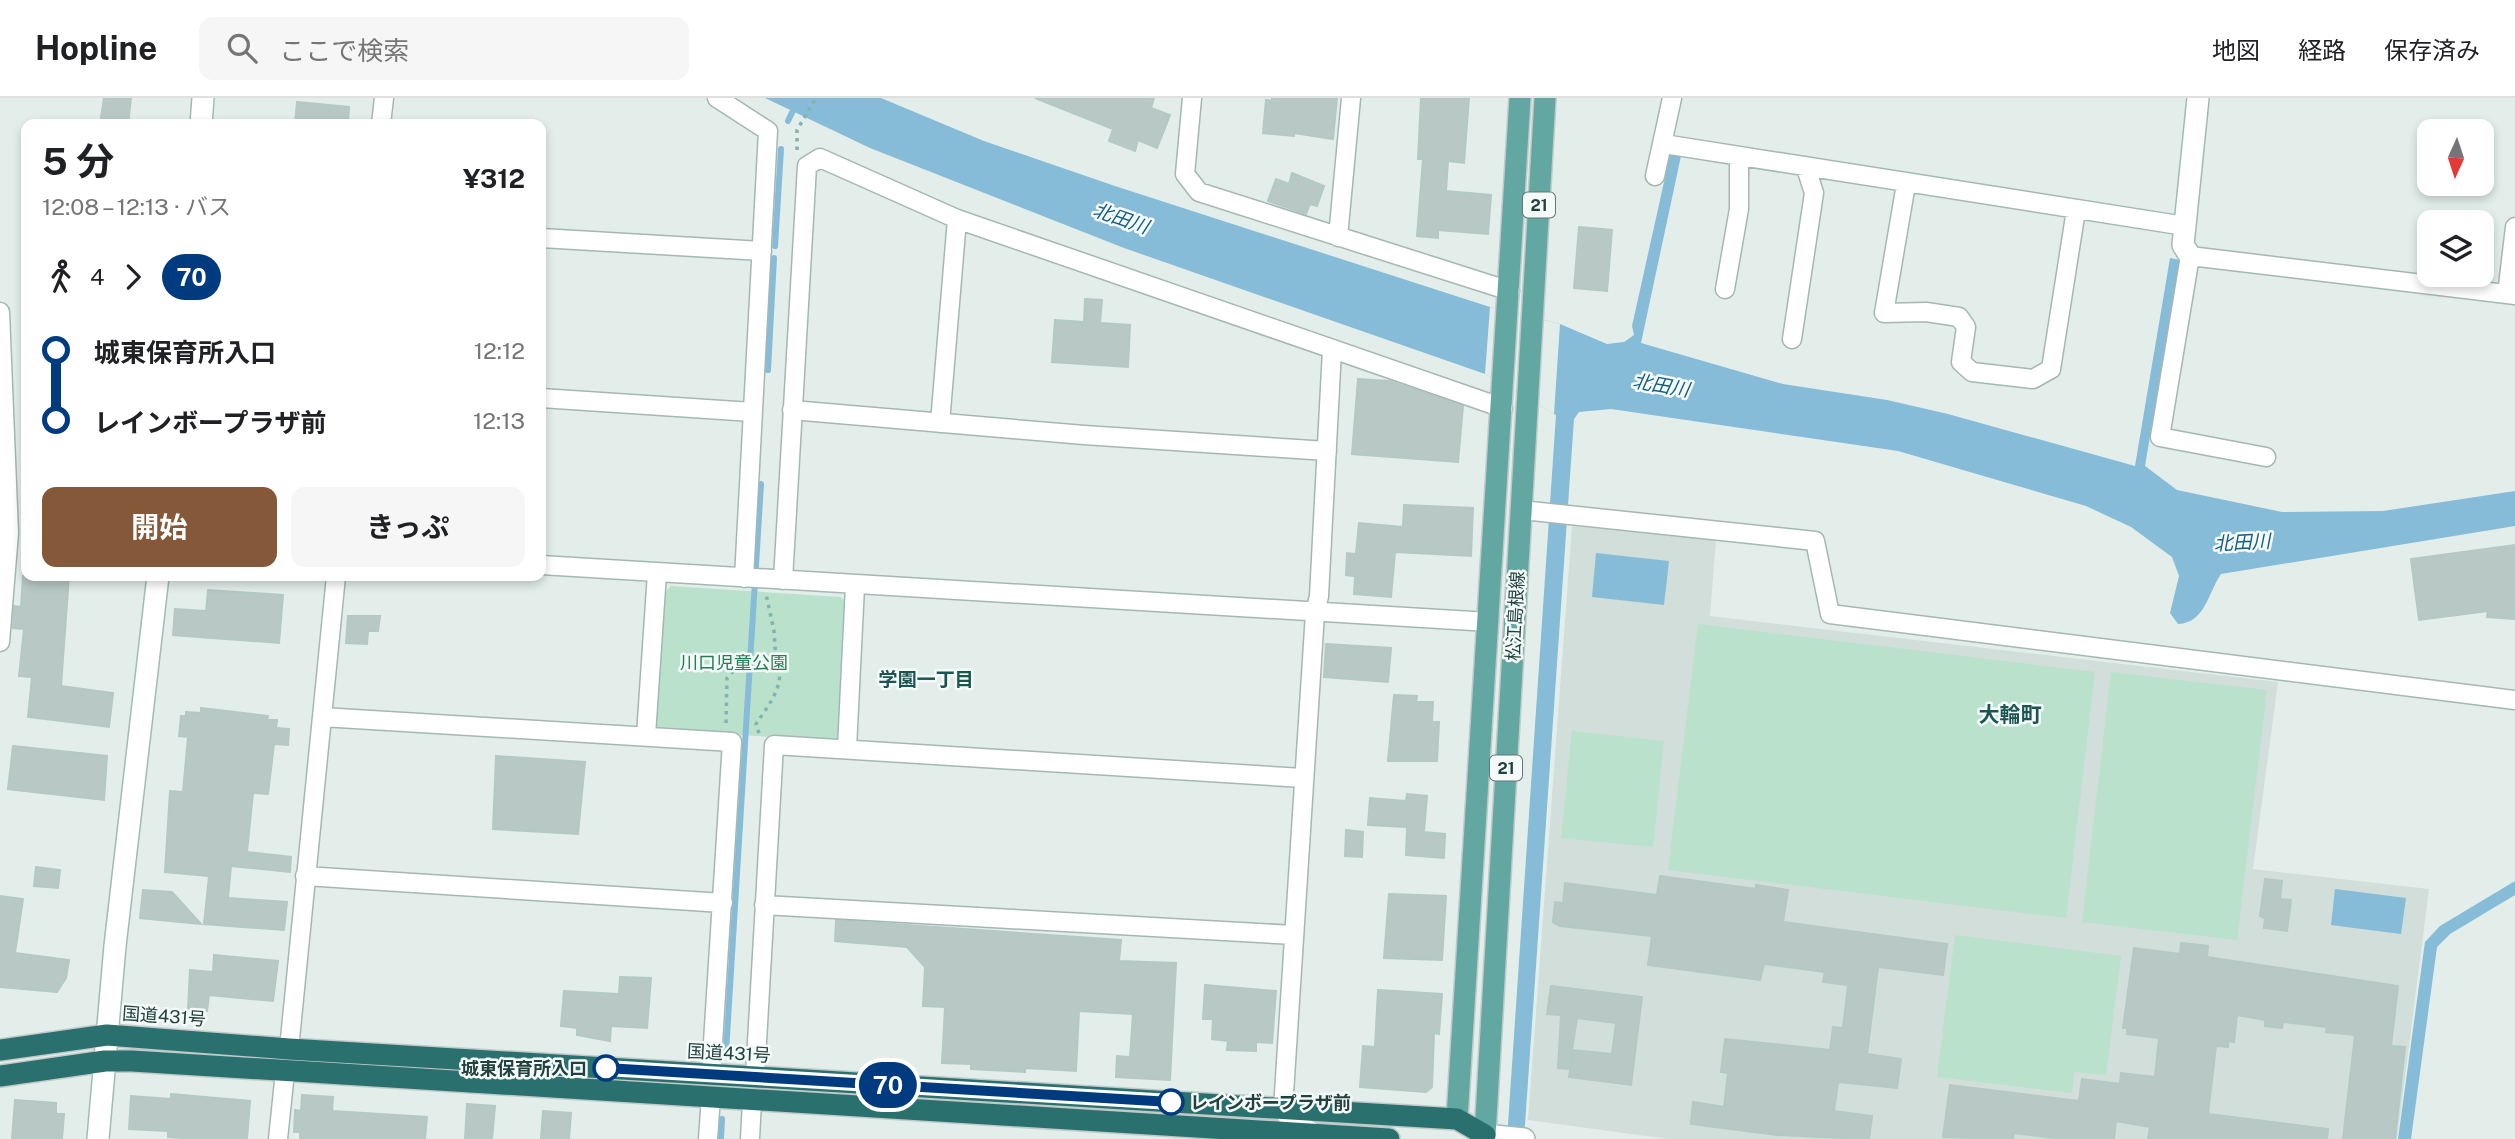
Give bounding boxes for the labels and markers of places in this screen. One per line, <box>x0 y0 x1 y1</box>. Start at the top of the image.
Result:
marker: 城東保育所入口 <box>593 1055 619 1081</box>
place label: 城東保育所入口 <box>461 1058 587 1079</box>
marker: レインボープラザ前 <box>1158 1089 1184 1115</box>
place label: レインボープラザ前 <box>1190 1092 1351 1113</box>

